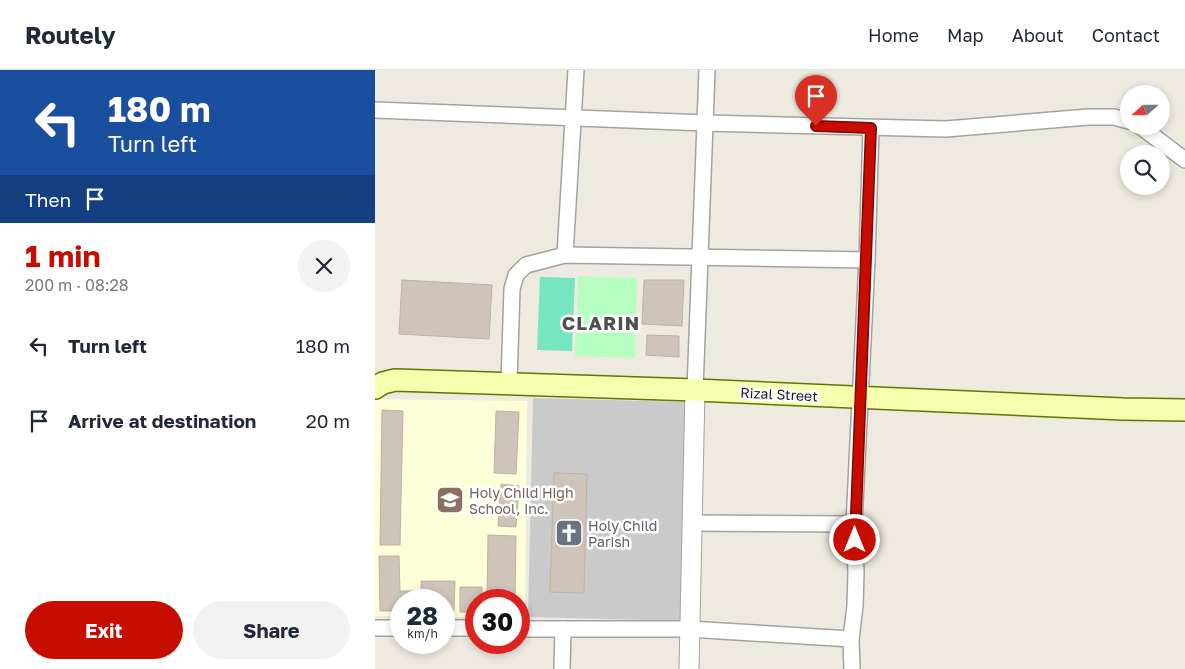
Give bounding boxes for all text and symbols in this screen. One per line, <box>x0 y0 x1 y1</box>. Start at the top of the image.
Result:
text: Routely <box>25 20 116 49</box>
text: Home <box>868 24 919 46</box>
text: Map <box>947 24 984 46</box>
text: About <box>1012 24 1064 46</box>
text: Contact <box>1092 24 1160 46</box>
pin <box>795 75 837 126</box>
icon: arrive <box>802 82 830 110</box>
north arrow <box>1120 85 1170 135</box>
map controls <box>1120 85 1170 195</box>
text: 180 m <box>108 88 211 130</box>
icon: left <box>25 90 90 155</box>
text: Turn left <box>108 130 197 157</box>
button: search <box>1120 145 1170 195</box>
icon: arrive <box>81 185 109 213</box>
text: Then <box>25 188 71 211</box>
text: 1 min <box>25 238 101 274</box>
button: close <box>298 240 350 292</box>
text: 200 m · 08:28 <box>25 275 129 295</box>
district label: CLARIN <box>562 311 640 334</box>
icon: left <box>25 332 53 360</box>
text: Turn left <box>68 334 147 357</box>
text: 180 m <box>296 334 350 357</box>
street label: Rizal Street <box>740 383 818 405</box>
icon: arrive <box>25 407 53 435</box>
text: Arrive at destination <box>68 409 256 432</box>
text: 20 m <box>306 409 350 432</box>
place label: Holy Child High School, Inc. <box>469 484 574 517</box>
school or university icon: Holy Child High School, Inc. <box>435 485 465 515</box>
position arrow <box>828 513 880 565</box>
place label: Holy Child Parish <box>588 517 657 550</box>
church icon: Holy Child Parish <box>554 518 584 548</box>
speed limit sign: 30 <box>465 589 530 654</box>
text: 28 <box>407 600 438 631</box>
button: Exit <box>25 601 183 659</box>
button: Share <box>193 601 350 659</box>
text: km/h <box>407 626 438 641</box>

